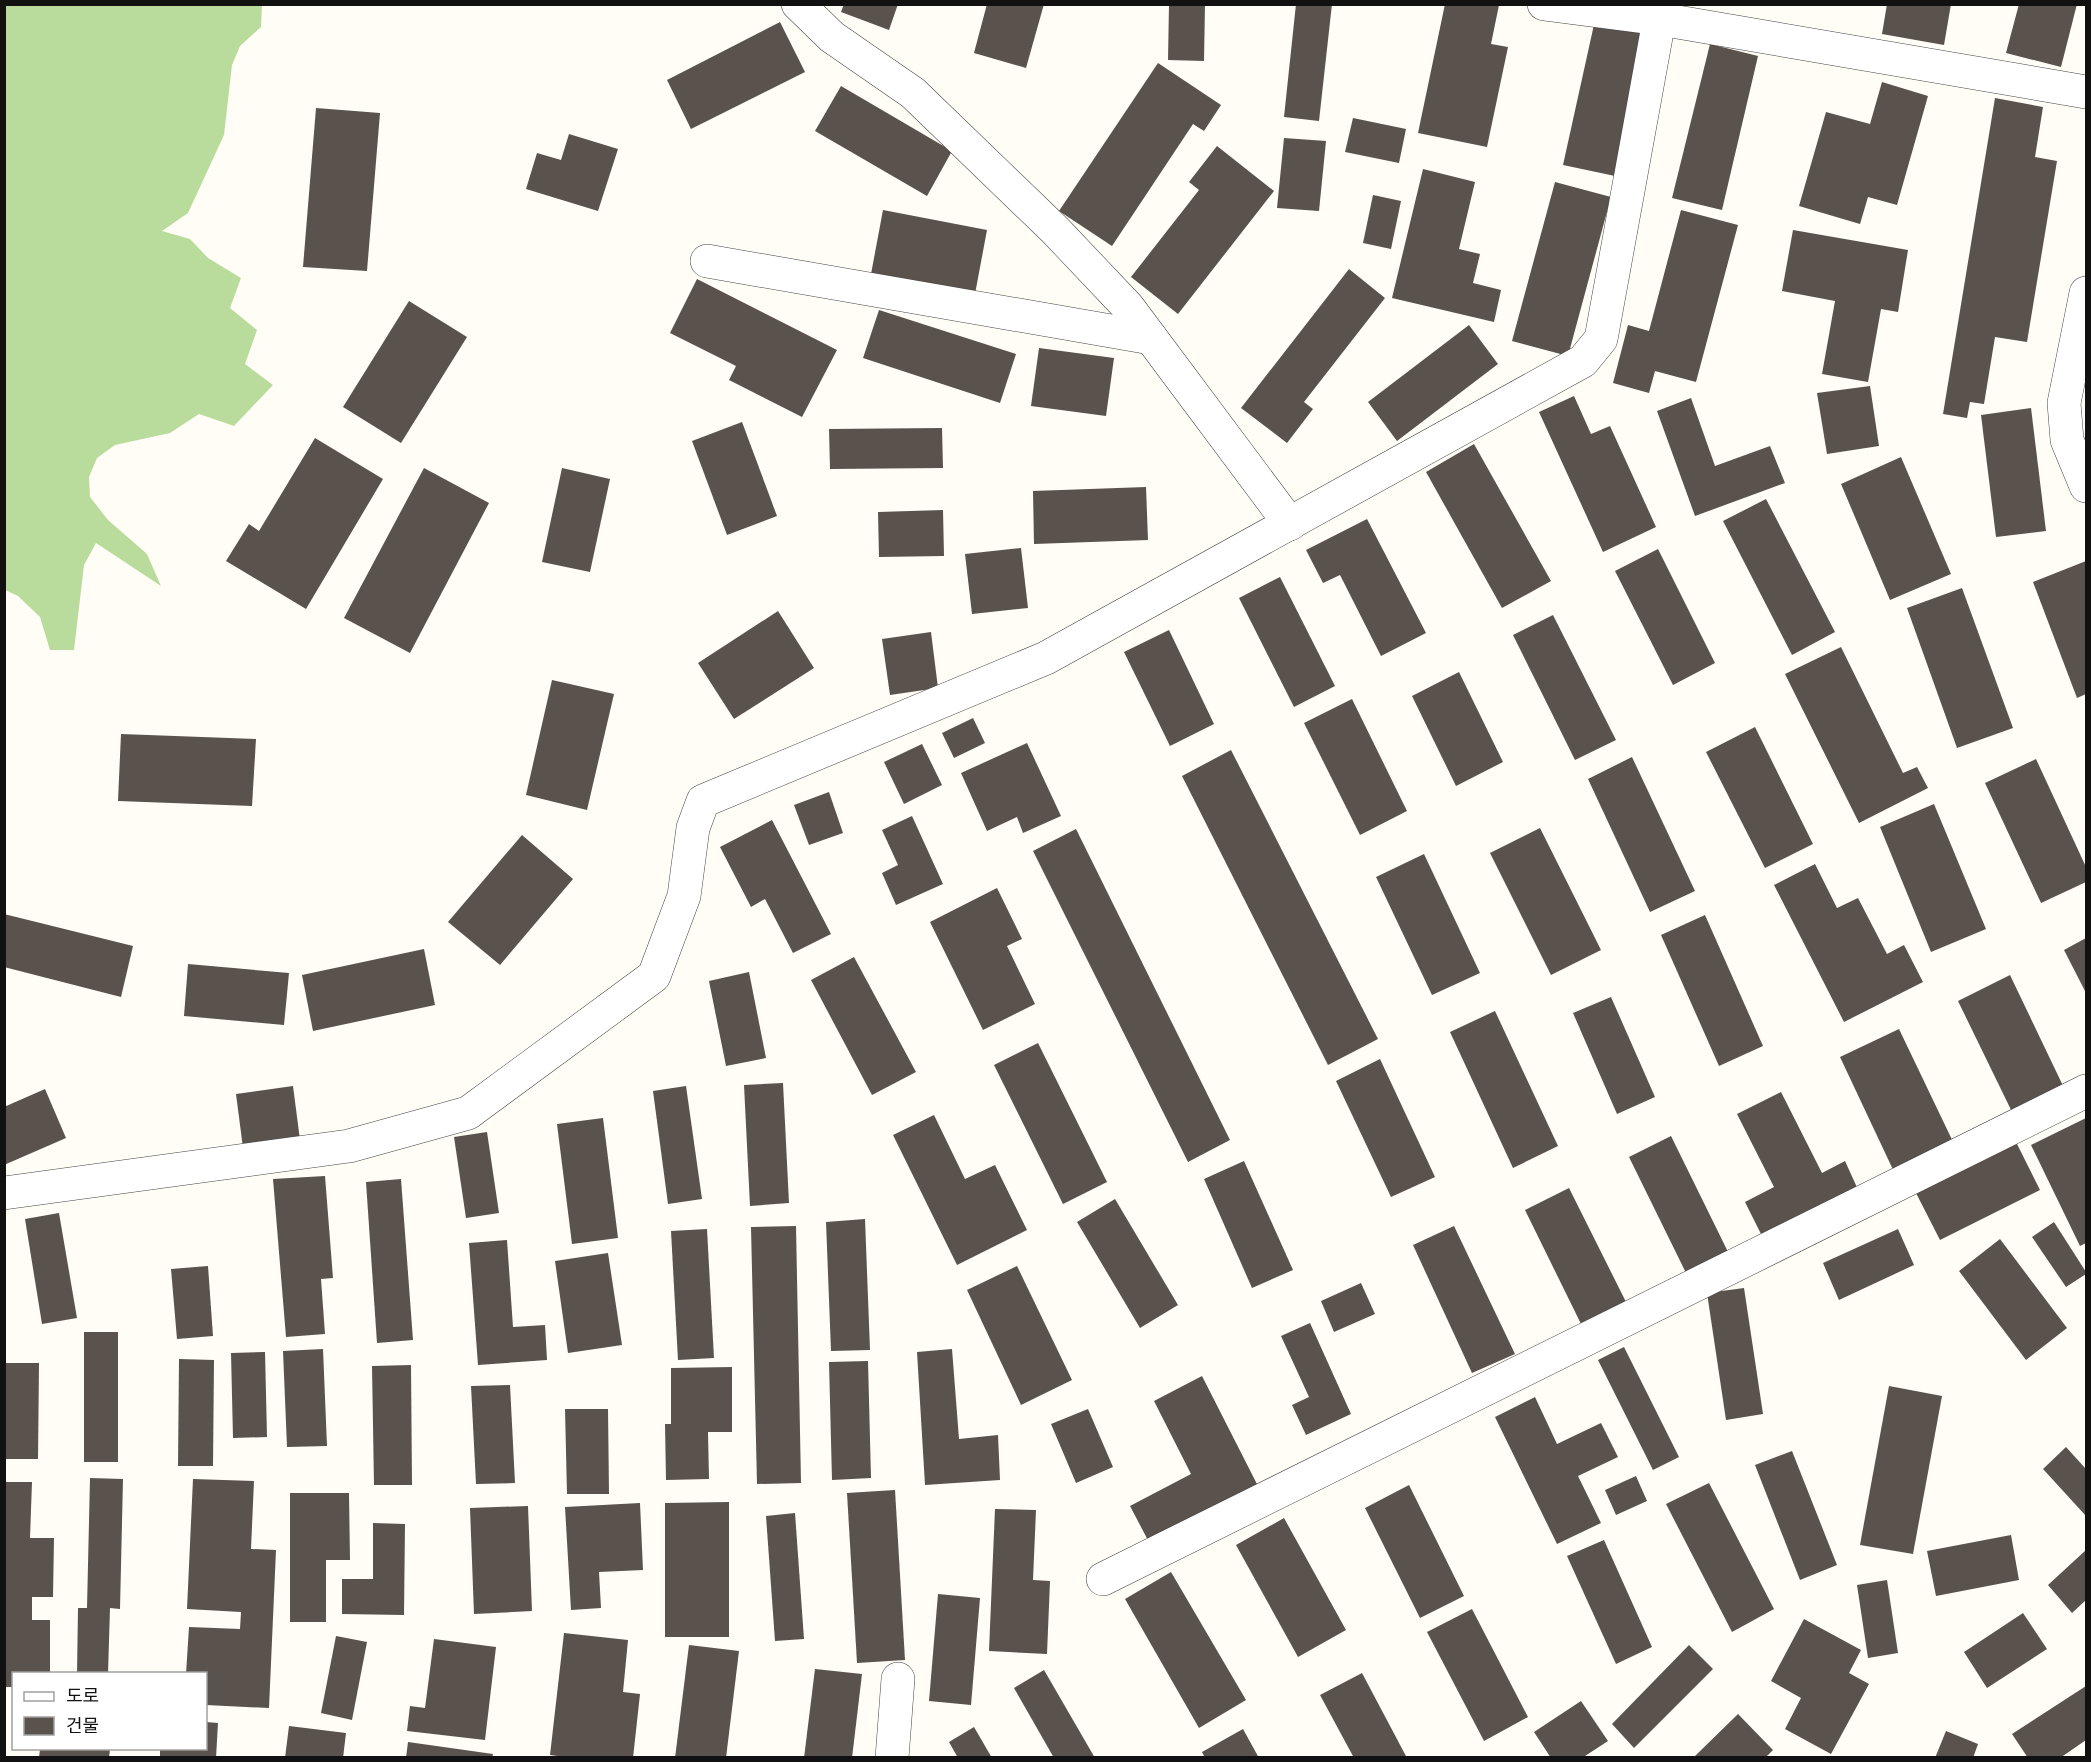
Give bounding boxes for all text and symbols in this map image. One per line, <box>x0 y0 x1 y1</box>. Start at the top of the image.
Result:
legend <box>12 1672 207 1750</box>
text: 도로 <box>66 1685 99 1707</box>
text: 건물 <box>66 1715 99 1737</box>

